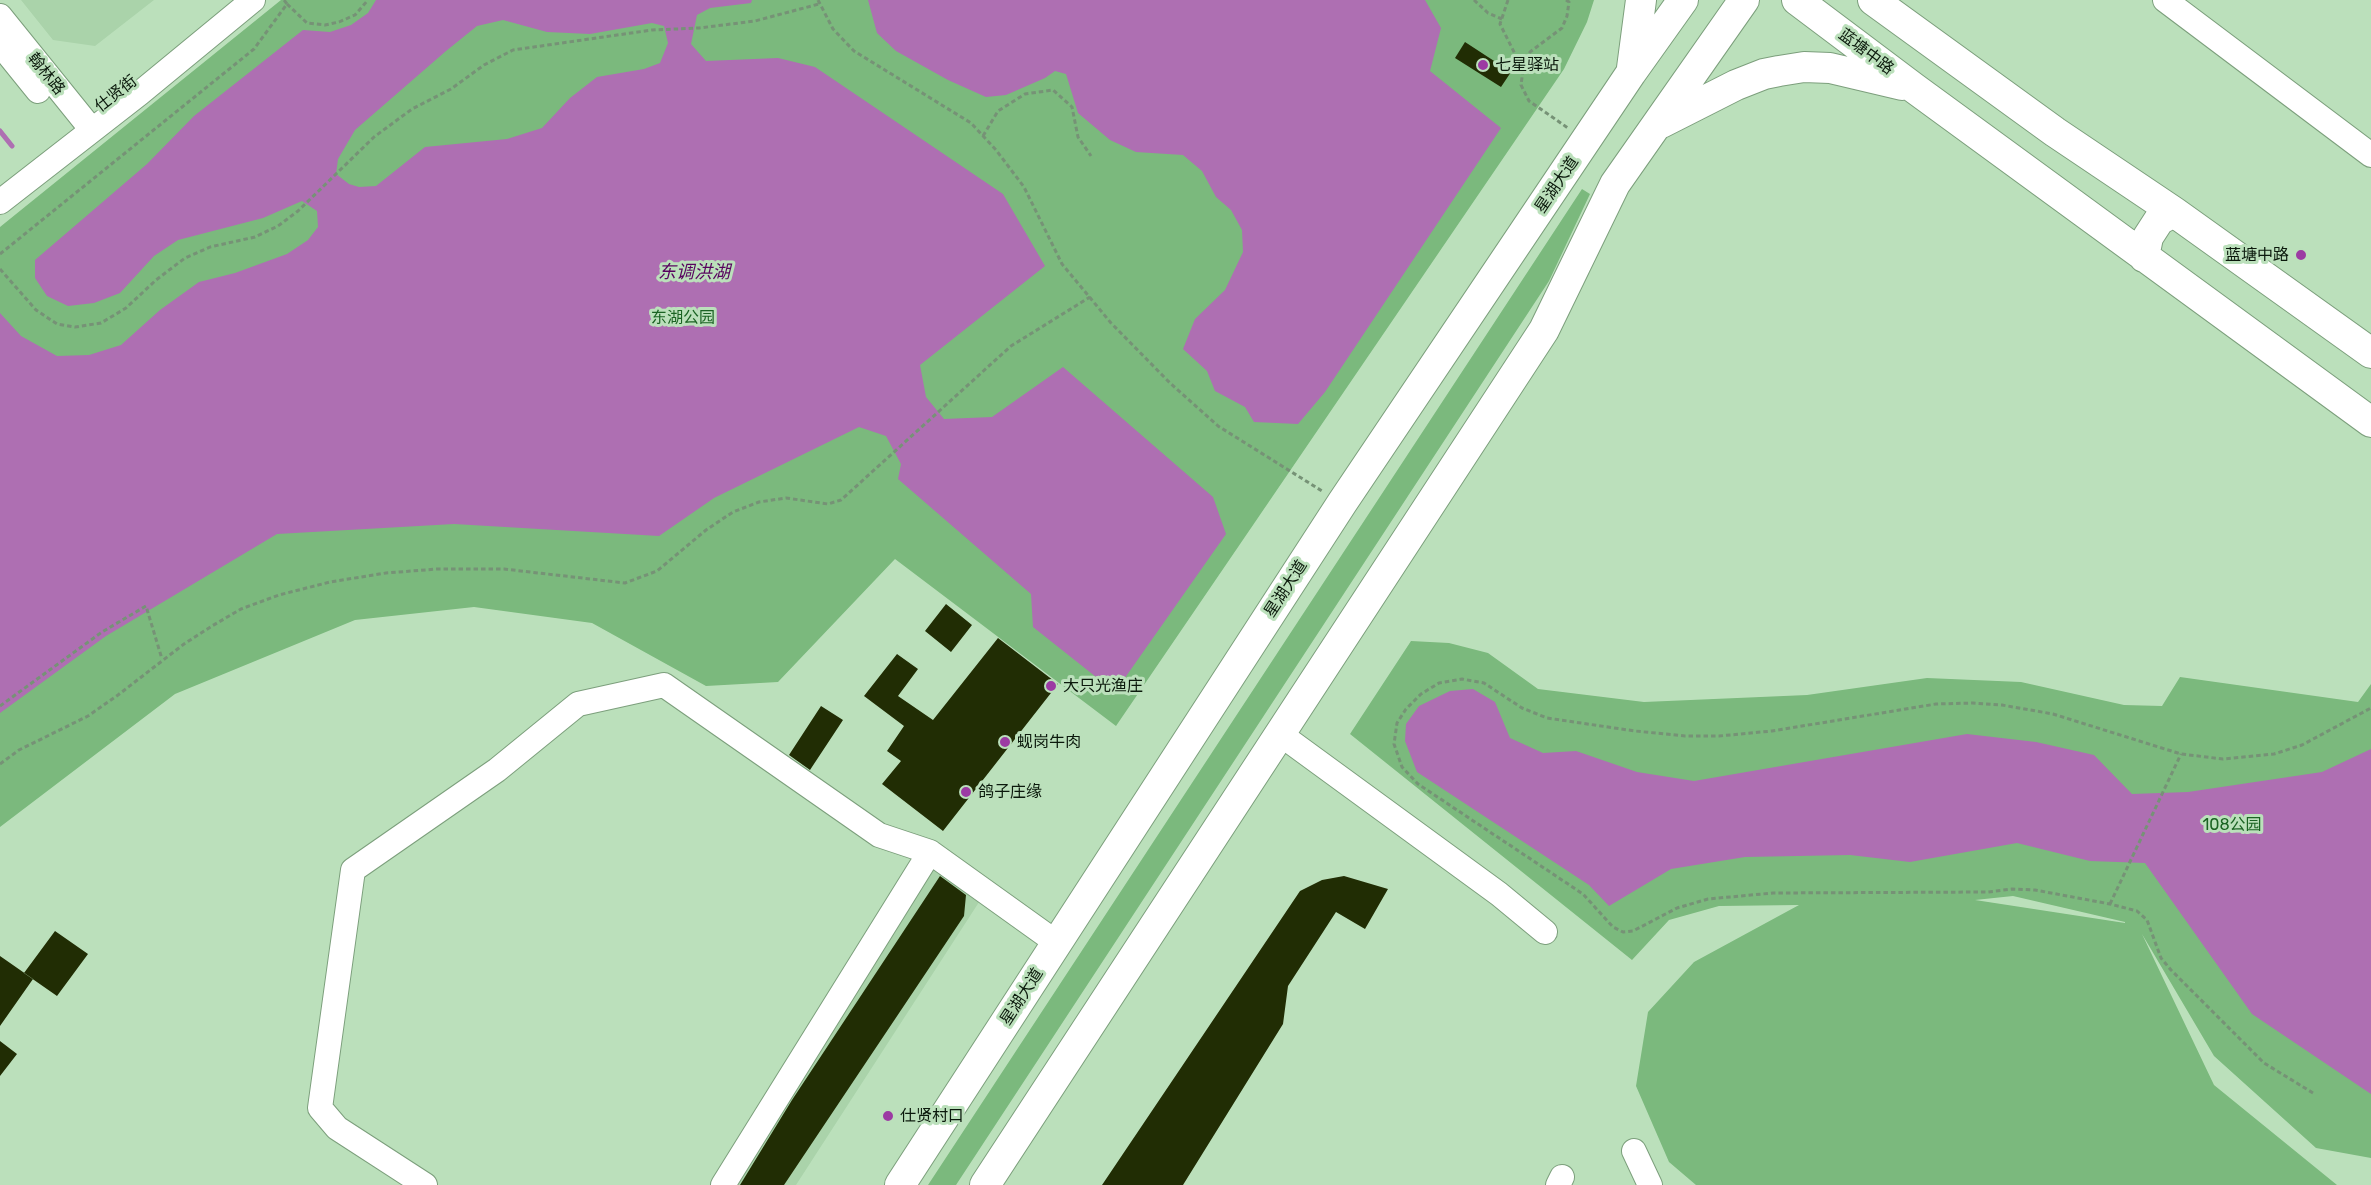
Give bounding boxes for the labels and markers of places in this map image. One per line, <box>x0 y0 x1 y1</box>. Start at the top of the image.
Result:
place label: 七星驿站 <box>1495 55 1559 75</box>
marker: 七星驿站 <box>1476 58 1490 72</box>
place label: 蓝塘中路 <box>2225 245 2289 265</box>
marker: 蓝塘中路 <box>2294 248 2308 262</box>
place label: 大只光渔庄 <box>1063 676 1143 696</box>
marker: 大只光渔庄 <box>1044 679 1058 693</box>
place label: 蚬岗牛肉 <box>1017 732 1081 752</box>
marker: 蚬岗牛肉 <box>998 735 1012 749</box>
place label: 鸽子庄缘 <box>978 782 1042 802</box>
marker: 鸽子庄缘 <box>959 785 973 799</box>
place label: 仕贤村口 <box>900 1106 964 1126</box>
marker: 仕贤村口 <box>881 1109 895 1123</box>

